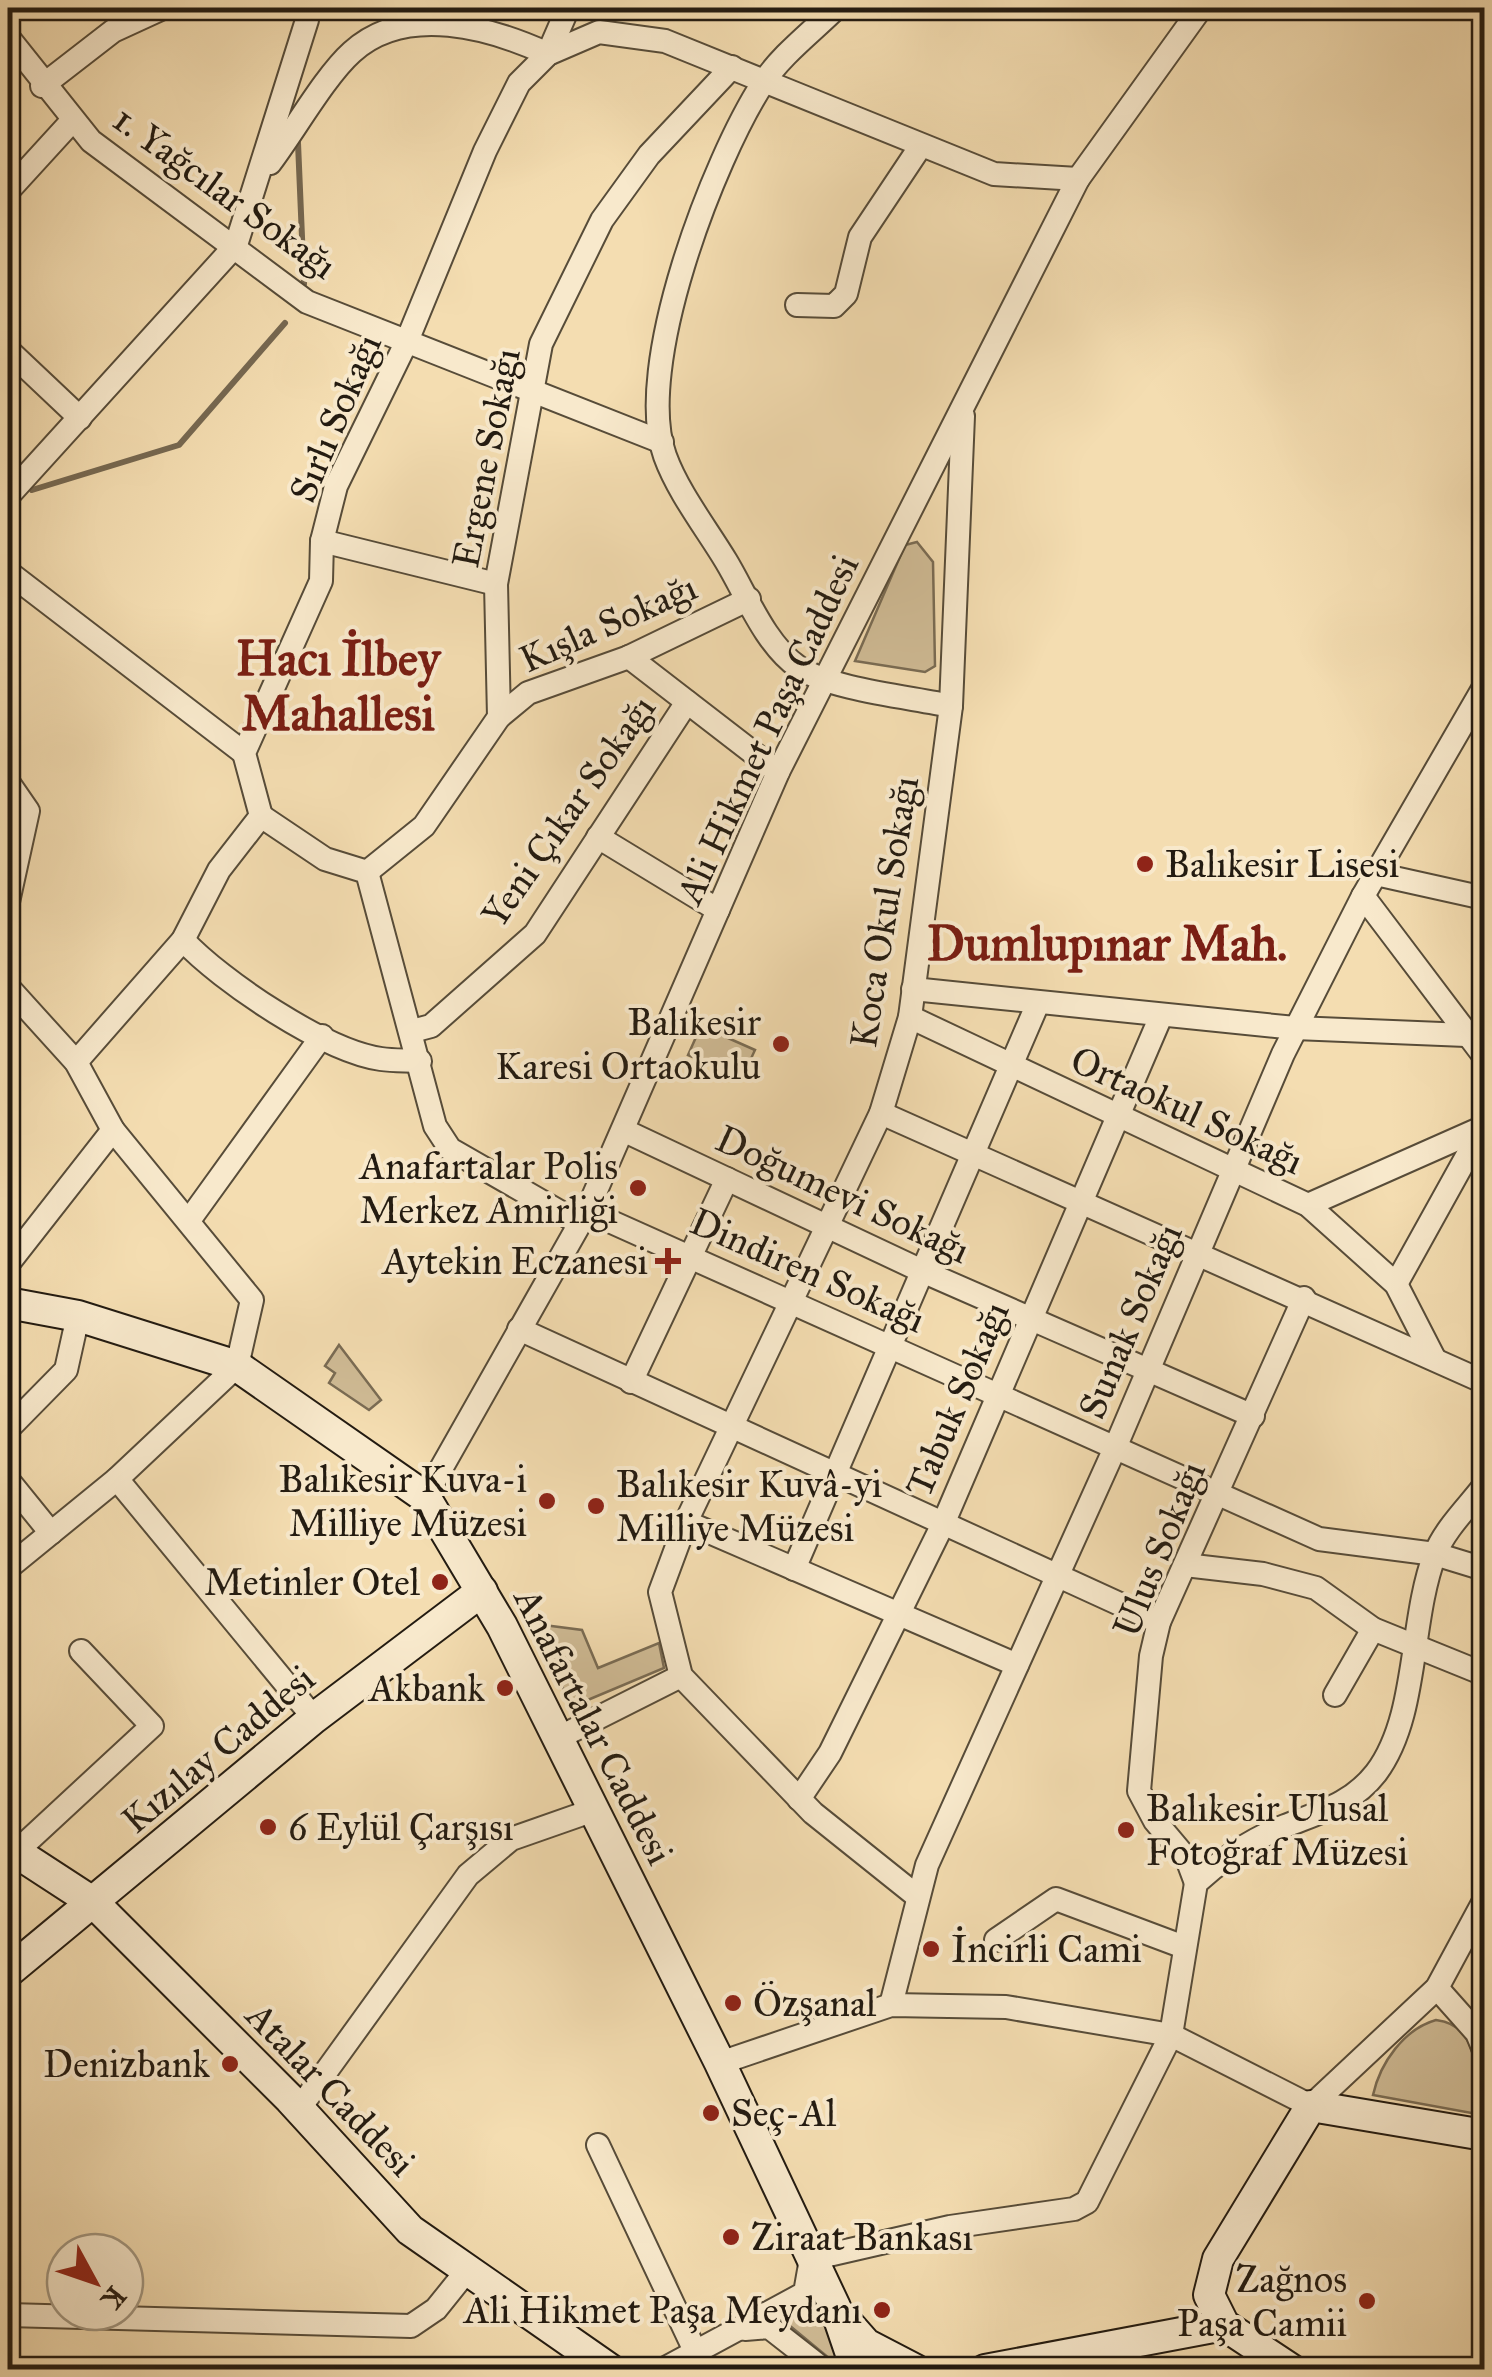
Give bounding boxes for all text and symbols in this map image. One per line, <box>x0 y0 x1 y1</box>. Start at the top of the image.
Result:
street label: 1. Yağcılar Sokağı <box>104 96 346 288</box>
street label: Sırlı Sokağı <box>279 327 391 509</box>
street label: Ergene Sokağı <box>442 344 530 572</box>
street label: Ali Hikmet Paşa Caddesi <box>665 547 869 913</box>
street label: Kışla Sokağı <box>512 564 704 683</box>
district label: Hacı İlbey Mahallesi <box>236 629 442 743</box>
street label: Yeni Çıkar Sokağı <box>471 686 665 936</box>
street label: Koca Okul Sokağı <box>840 773 928 1051</box>
place label: Balıkesir Lisesi <box>1165 841 1399 887</box>
marker: Balıkesir Lisesi <box>1134 853 1156 875</box>
district label: Dumlupınar Mah. <box>927 914 1287 973</box>
place label: Balıkesir Karesi Ortaokulu <box>496 999 762 1089</box>
marker: Balıkesir Karesi Ortaokulu <box>770 1033 792 1055</box>
street label: Ortaokul Sokağı <box>1063 1036 1311 1184</box>
street label: Doğumevi Sokağı <box>709 1115 977 1273</box>
place label: Anafartalar Polis Merkez Amirliği <box>358 1143 618 1233</box>
marker: Anafartalar Polis Merkez Amirliği <box>627 1177 649 1199</box>
street label: Dindiren Sokağı <box>684 1198 932 1342</box>
street label: Sunak Sokağı <box>1068 1217 1192 1425</box>
place label: Aytekin Eczanesi <box>380 1238 648 1284</box>
marker: Aytekin Eczanesi <box>657 1250 679 1272</box>
street label: Tabuk Sokağı <box>895 1295 1019 1503</box>
street label: Ulus Sokağı <box>1103 1454 1215 1644</box>
place label: Balıkesir Kuva-i Milliye Müzesi <box>279 1456 527 1546</box>
place label: Balıkesir Kuvâ-yi Milliye Müzesi <box>616 1461 882 1551</box>
marker: Balıkesir Kuva-i Milliye Müzesi <box>536 1490 558 1512</box>
marker: Balıkesir Kuvâ-yi Milliye Müzesi <box>585 1495 607 1517</box>
place label: Metinler Otel <box>204 1559 421 1605</box>
marker: Metinler Otel <box>429 1571 451 1593</box>
street label: Anafartalar Caddesi <box>504 1578 683 1872</box>
street label: Kızılay Caddesi <box>112 1655 324 1843</box>
place label: Akbank <box>367 1665 485 1711</box>
marker: Akbank <box>494 1677 516 1699</box>
place label: Balıkesir Ulusal Fotoğraf Müzesi <box>1146 1785 1408 1875</box>
place label: 6 Eylül Çarşısı <box>288 1804 513 1851</box>
marker: 6 Eylül Çarşısı <box>257 1816 279 1838</box>
marker: Balıkesir Ulusal Fotoğraf Müzesi <box>1115 1819 1137 1841</box>
place label: İncirli Cami <box>951 1926 1142 1972</box>
marker: İncirli Cami <box>920 1938 942 1960</box>
place label: Özşanal <box>753 1980 877 2027</box>
street label: Atalar Caddesi <box>235 1991 425 2185</box>
marker: Özşanal <box>722 1992 744 2014</box>
place label: Denizbank <box>43 2041 210 2087</box>
marker: Denizbank <box>219 2053 241 2075</box>
place label: Seç-Al <box>731 2090 837 2136</box>
marker: Seç-Al <box>700 2102 722 2124</box>
place label: Ziraat Bankası <box>751 2214 973 2260</box>
marker: Ziraat Bankası <box>720 2226 742 2248</box>
north arrow <box>45 2232 145 2332</box>
place label: Zağnos Paşa Camii <box>1177 2256 1347 2347</box>
text: K <box>93 2279 134 2317</box>
place label: Ali Hikmet Paşa Meydanı <box>462 2287 862 2334</box>
marker: Zağnos Paşa Camii <box>1356 2290 1378 2312</box>
marker: Ali Hikmet Paşa Meydanı <box>871 2299 893 2321</box>

